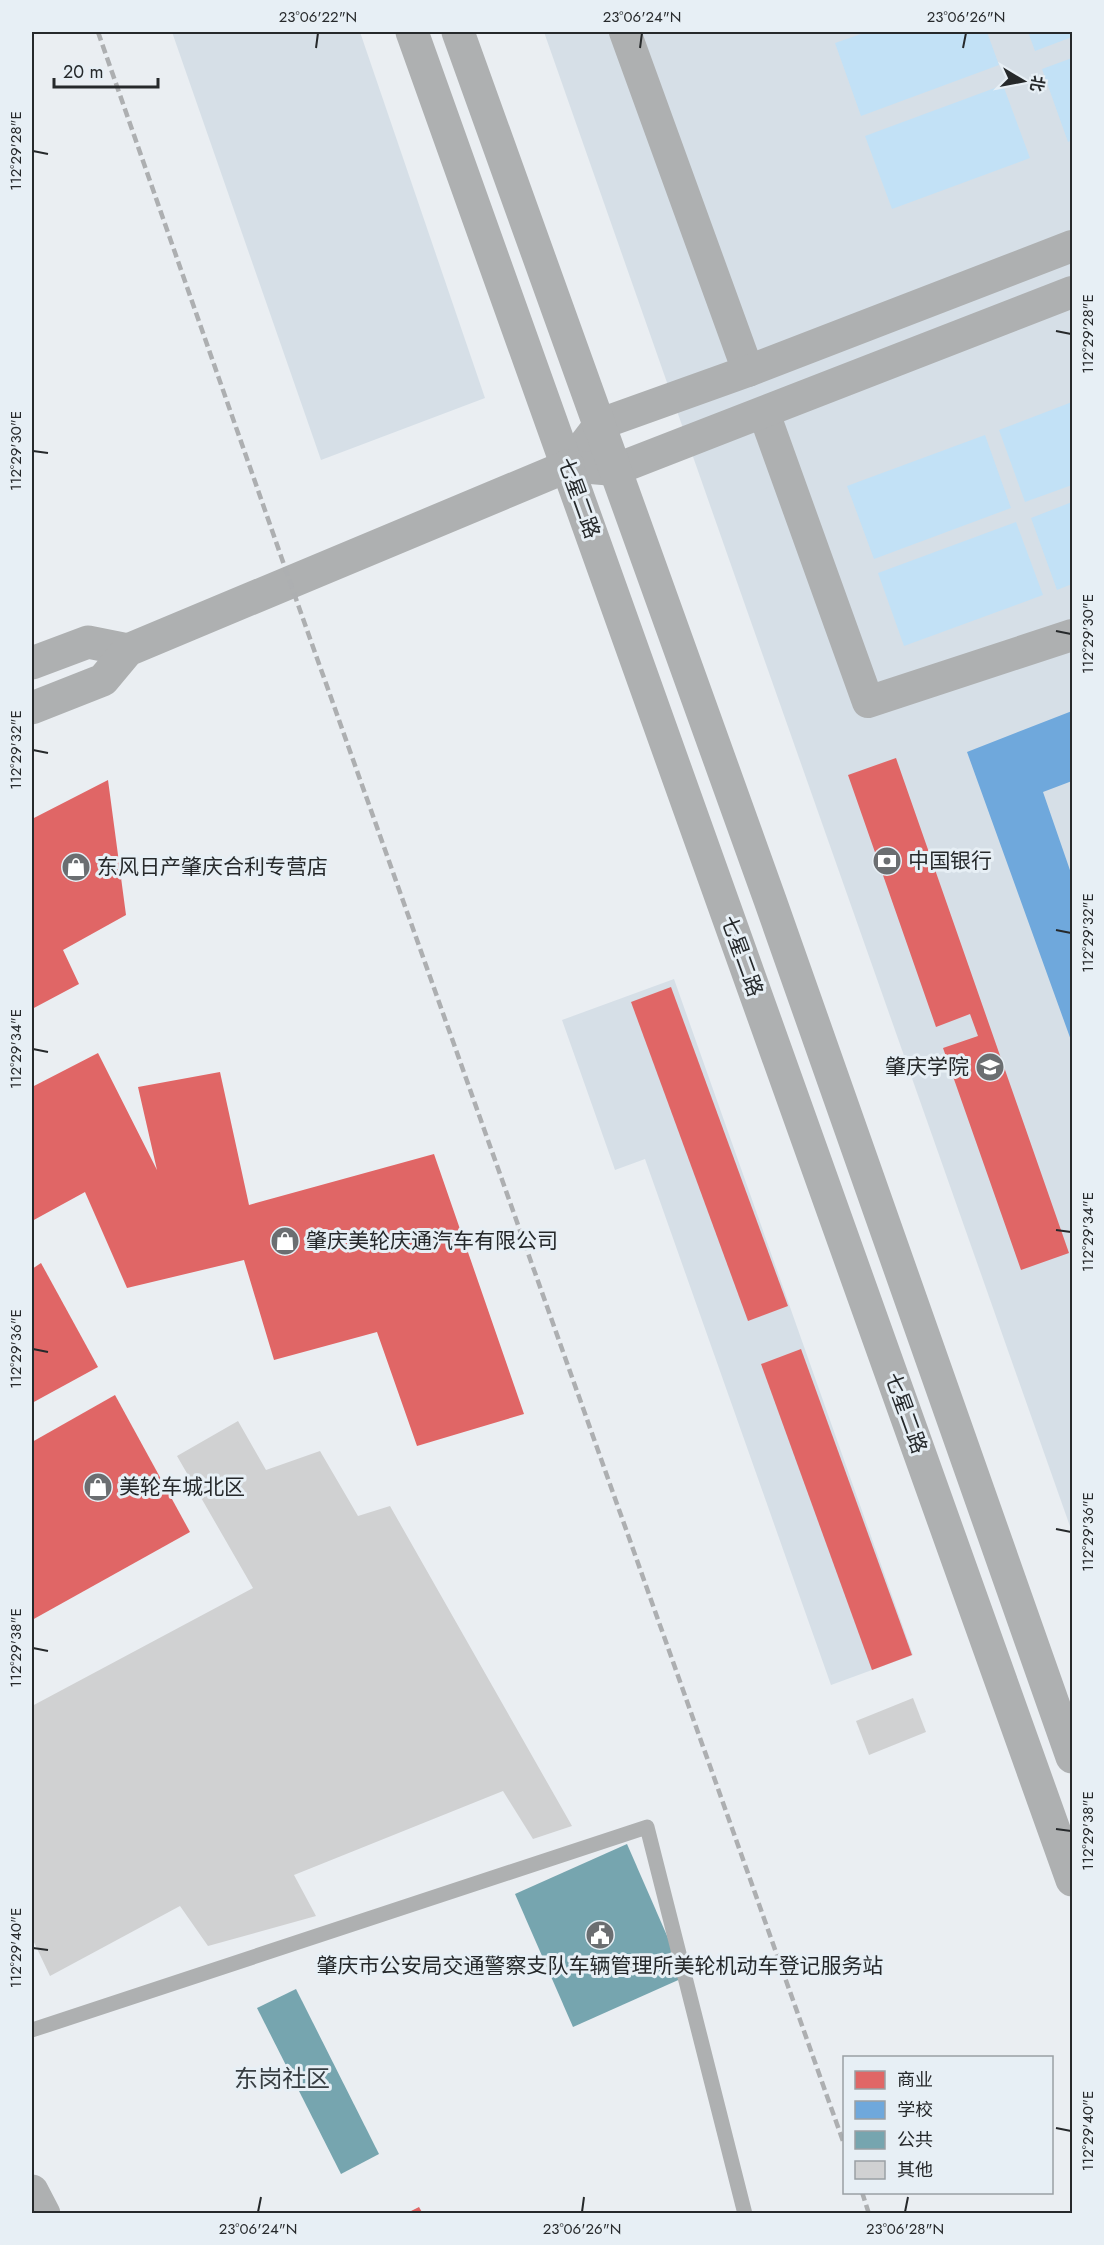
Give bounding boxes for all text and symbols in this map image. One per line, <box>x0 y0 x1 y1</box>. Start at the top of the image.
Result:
text: 23°06'22"N <box>279 6 357 28</box>
text: 23°06'24"N <box>603 6 681 28</box>
text: 23°06'26"N <box>927 6 1005 28</box>
scale bar <box>54 51 158 89</box>
north arrow <box>993 51 1053 111</box>
text: 20 m <box>63 59 103 85</box>
text: 北 <box>1025 74 1050 93</box>
text: 112°29'28"E <box>5 111 27 191</box>
text: 112°29'28"E <box>1077 294 1099 374</box>
text: 112°29'30"E <box>5 411 27 491</box>
street label: 七星二路 <box>551 453 607 543</box>
text: 112°29'30"E <box>1077 594 1099 674</box>
text: 112°29'32"E <box>5 710 27 790</box>
bank icon: 中国银行 <box>871 845 903 877</box>
place label: 中国银行 <box>908 846 992 876</box>
shop icon: 东风日产肇庆合利专营店 <box>60 851 92 883</box>
place label: 东风日产肇庆合利专营店 <box>97 852 328 882</box>
text: 112°29'32"E <box>1077 893 1099 973</box>
street label: 七星二路 <box>714 911 770 1001</box>
text: 112°29'34"E <box>5 1009 27 1089</box>
school or university icon: 肇庆学院 <box>974 1051 1006 1083</box>
place label: 肇庆学院 <box>885 1052 969 1082</box>
text: 112°29'34"E <box>1077 1192 1099 1272</box>
shop icon: 肇庆美轮庆通汽车有限公司 <box>269 1225 301 1257</box>
place label: 肇庆美轮庆通汽车有限公司 <box>306 1226 558 1256</box>
text: 112°29'36"E <box>5 1309 27 1389</box>
street label: 七星二路 <box>878 1368 934 1458</box>
shop icon: 美轮车城北区 <box>82 1471 114 1503</box>
place label: 美轮车城北区 <box>119 1472 245 1502</box>
text: 112°29'36"E <box>1077 1492 1099 1572</box>
text: 112°29'38"E <box>5 1608 27 1688</box>
text: 112°29'38"E <box>1077 1791 1099 1871</box>
text: 112°29'40"E <box>5 1908 27 1988</box>
public building icon: 肇庆市公安局交通警察支队车辆管理所美轮机动车登记服务站 <box>584 1919 616 1951</box>
place label: 肇庆市公安局交通警察支队车辆管理所美轮机动车登记服务站 <box>317 1951 884 1981</box>
legend <box>843 2056 1053 2194</box>
district label: 东岗社区 <box>234 2061 330 2096</box>
text: 商业 <box>897 2067 933 2093</box>
text: 112°29'40"E <box>1077 2091 1099 2171</box>
text: 学校 <box>897 2097 933 2123</box>
text: 公共 <box>897 2127 933 2153</box>
text: 其他 <box>897 2157 933 2183</box>
text: 23°06'24"N <box>219 2218 297 2240</box>
text: 23°06'26"N <box>543 2218 621 2240</box>
text: 23°06'28"N <box>866 2218 944 2240</box>

